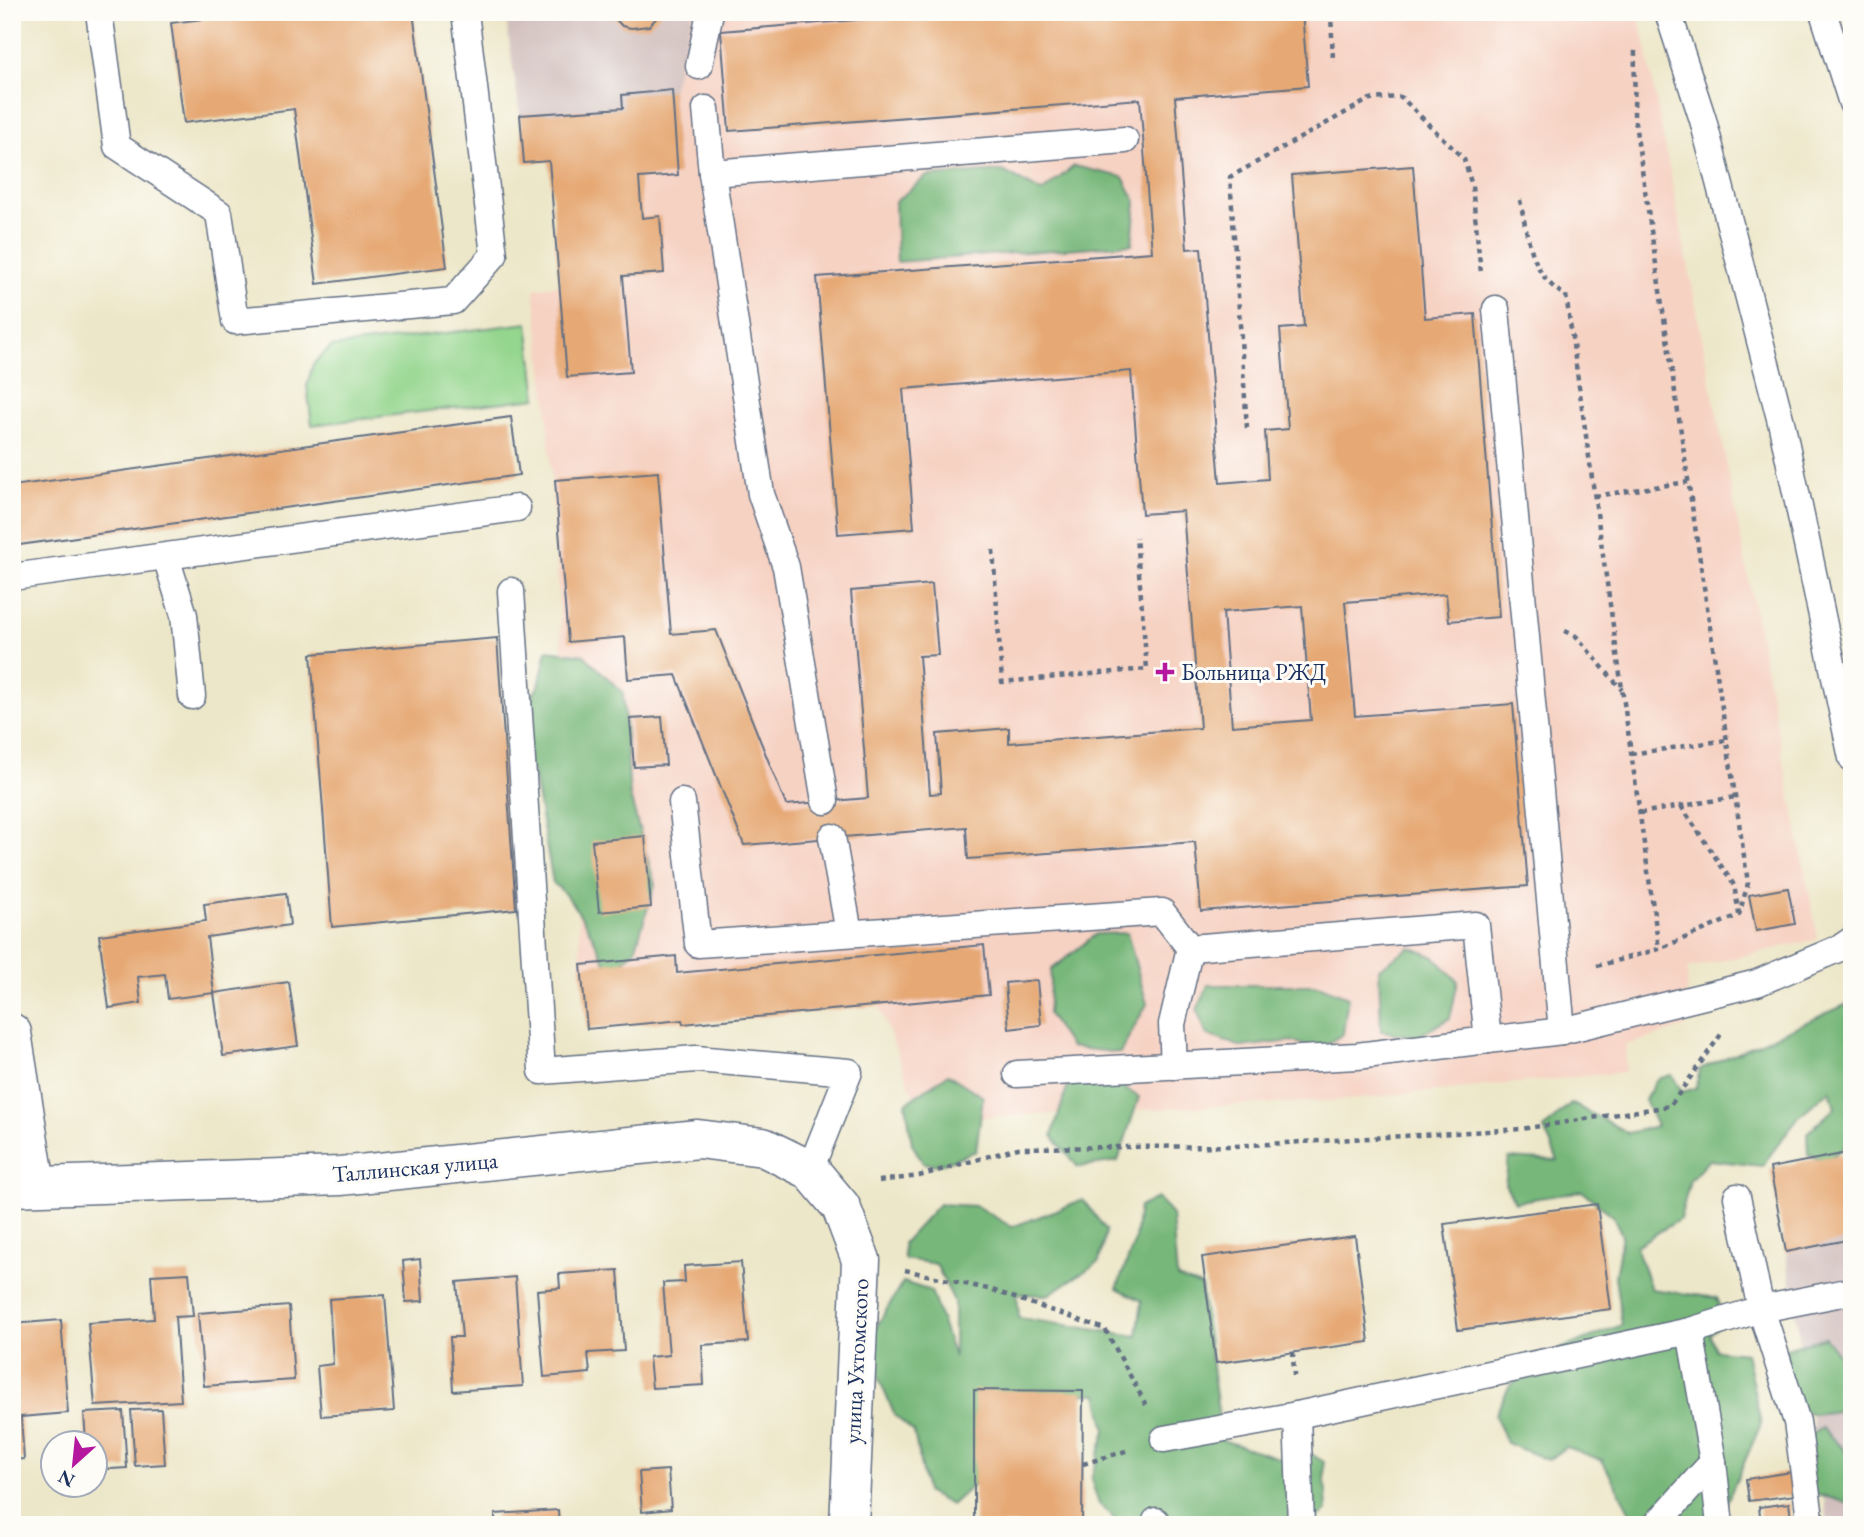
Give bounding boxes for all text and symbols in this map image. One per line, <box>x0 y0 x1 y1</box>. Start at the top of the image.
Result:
place label: Больница РЖД <box>1181 657 1327 687</box>
marker: Больница РЖД <box>1155 662 1175 682</box>
street label: Таллинская улица <box>331 1145 500 1189</box>
street label: улица Ухтомского <box>837 1277 875 1445</box>
north arrow <box>38 1428 108 1498</box>
text: N <box>53 1464 79 1493</box>

